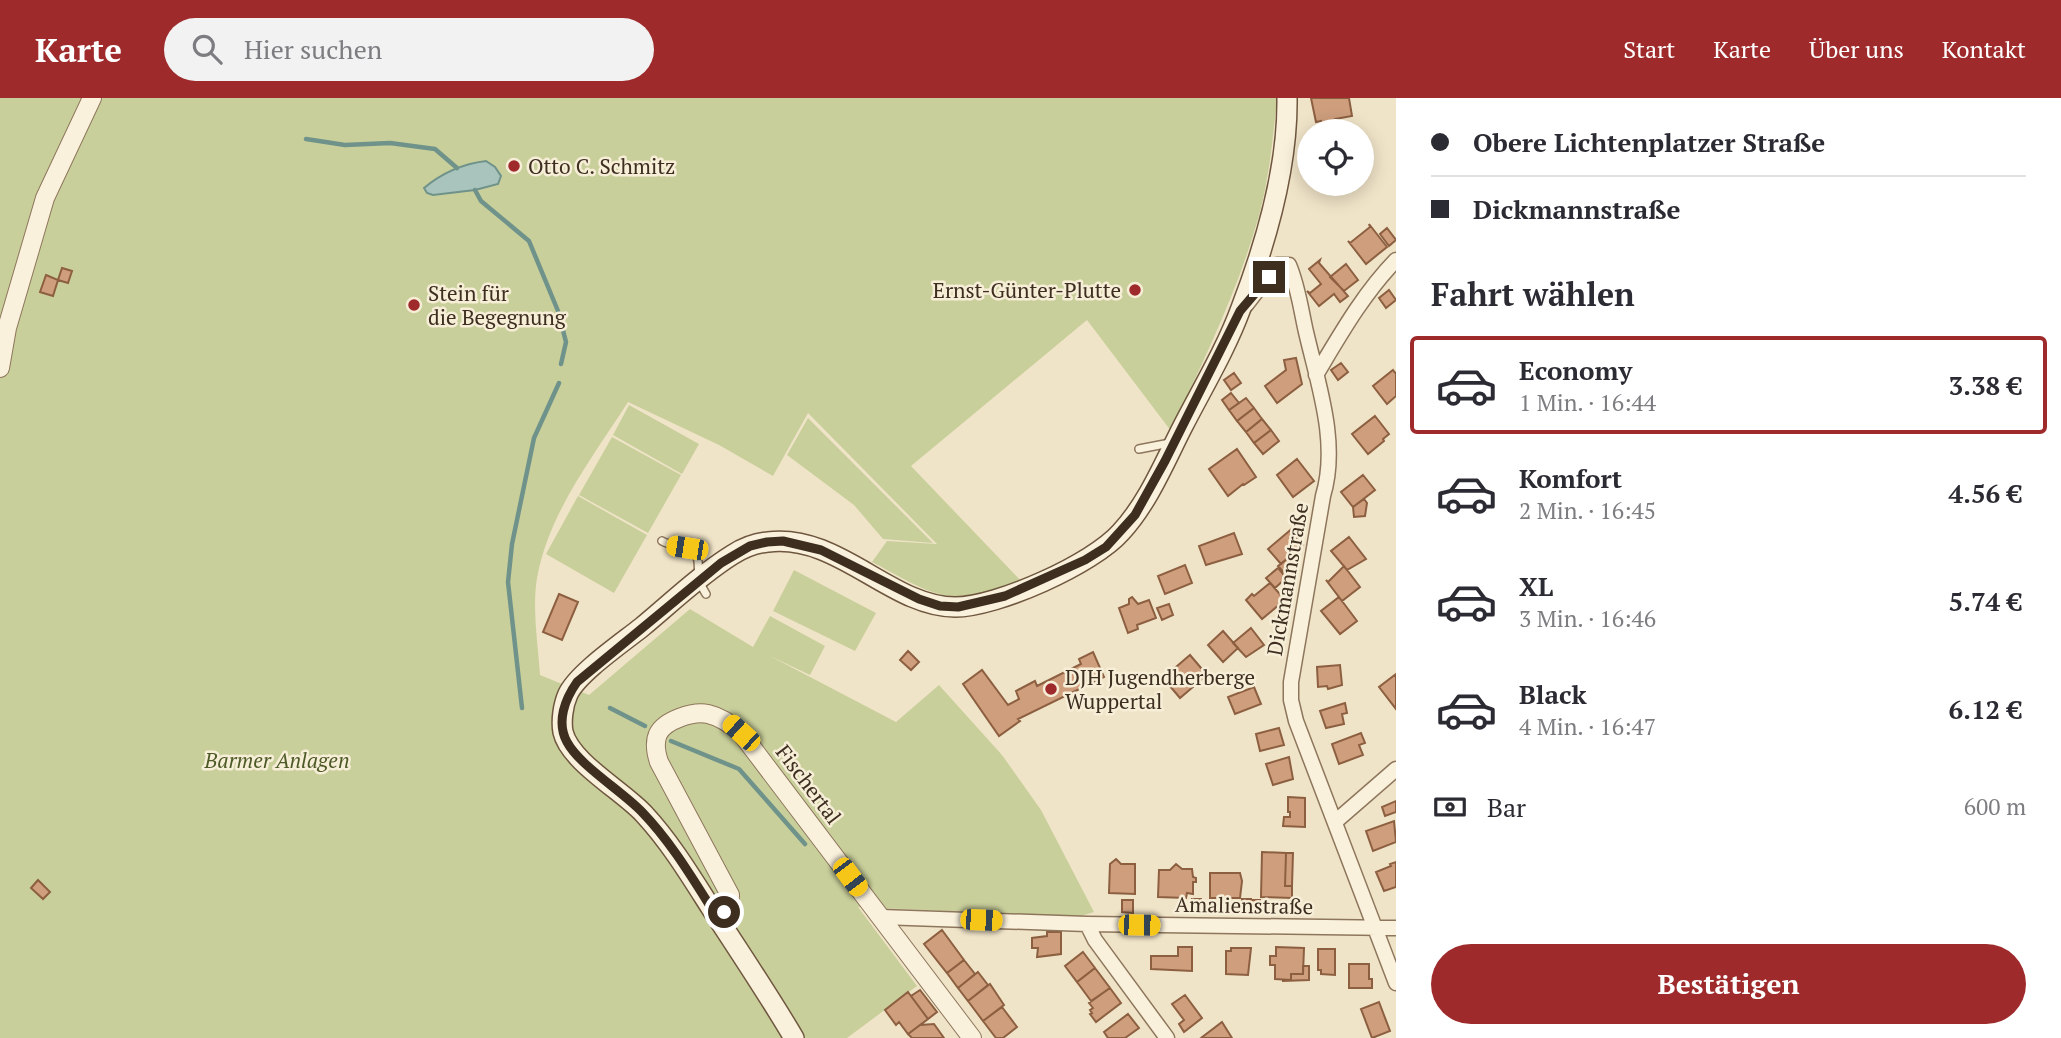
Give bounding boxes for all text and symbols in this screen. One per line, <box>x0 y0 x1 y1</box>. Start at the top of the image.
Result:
search box <box>164 18 654 81</box>
text: Karte <box>35 28 122 71</box>
icon: search <box>188 30 226 68</box>
text: Hier suchen <box>244 32 382 66</box>
text: Start <box>1623 33 1675 65</box>
text: Karte <box>1713 33 1771 65</box>
text: Über uns <box>1809 33 1904 65</box>
text: Kontakt <box>1942 33 2026 65</box>
map controls <box>1297 119 1374 196</box>
button: locate <box>1297 119 1374 196</box>
text: Obere Lichtenplatzer Straße <box>1473 125 1825 159</box>
place label: Otto C. Schmitz <box>528 152 675 180</box>
marker: Otto C. Schmitz <box>506 158 522 174</box>
text: Dickmannstraße <box>1473 192 1681 226</box>
route end <box>1253 261 1285 293</box>
text: Fahrt wählen <box>1431 273 1635 315</box>
place label: Ernst-Günter-Plutte <box>933 276 1121 304</box>
place label: Stein für die Begegnung <box>428 279 567 331</box>
marker: Ernst-Günter-Plutte <box>1127 282 1143 298</box>
marker: Stein für die Begegnung <box>406 297 422 313</box>
text: Economy <box>1519 353 1632 387</box>
icon: car <box>1435 354 1498 417</box>
text: 3.38 € <box>1949 368 2022 402</box>
text: 1 Min. · 16:44 <box>1519 387 1656 418</box>
text: Komfort <box>1519 461 1622 495</box>
icon: car <box>1435 462 1498 525</box>
text: 4.56 € <box>1949 476 2022 510</box>
text: 2 Min. · 16:45 <box>1519 495 1656 526</box>
street label: Dickmannstraße <box>1260 500 1314 658</box>
car <box>665 534 710 562</box>
text: XL <box>1519 569 1553 603</box>
icon: car <box>1435 570 1498 633</box>
text: 5.74 € <box>1949 584 2022 618</box>
text: 3 Min. · 16:46 <box>1519 603 1656 634</box>
place label: DJH Jugendherberge Wuppertal <box>1065 663 1255 715</box>
text: Black <box>1519 677 1587 711</box>
icon: car <box>1435 678 1498 741</box>
marker: DJH Jugendherberge Wuppertal <box>1043 681 1059 697</box>
text: 6.12 € <box>1949 692 2022 726</box>
car <box>719 711 764 755</box>
text: 4 Min. · 16:47 <box>1519 711 1656 742</box>
street label: Fischertal <box>770 739 848 829</box>
park label: Barmer Anlagen <box>204 746 349 774</box>
icon: cash <box>1431 788 1469 826</box>
text: Bar <box>1487 790 1526 824</box>
text: 600 m <box>1964 791 2026 822</box>
car <box>829 854 872 900</box>
street label: Amalienstraße <box>1175 890 1313 920</box>
route start <box>708 896 740 928</box>
car <box>960 909 1003 931</box>
car <box>1118 914 1161 936</box>
button: Bestätigen <box>1431 944 2026 1024</box>

